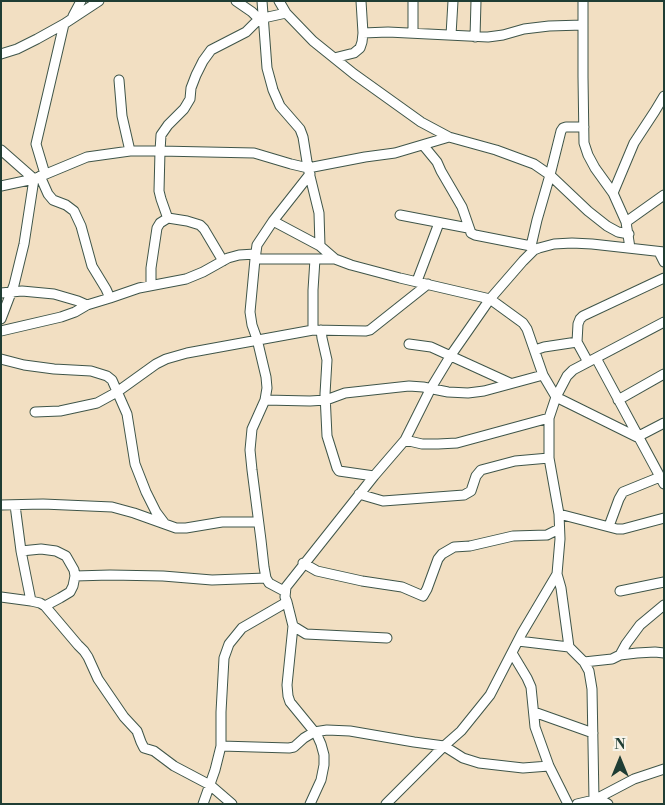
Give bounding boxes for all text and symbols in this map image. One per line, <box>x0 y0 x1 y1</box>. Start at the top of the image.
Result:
north arrow <box>595 735 645 785</box>
text: N <box>614 736 626 754</box>

